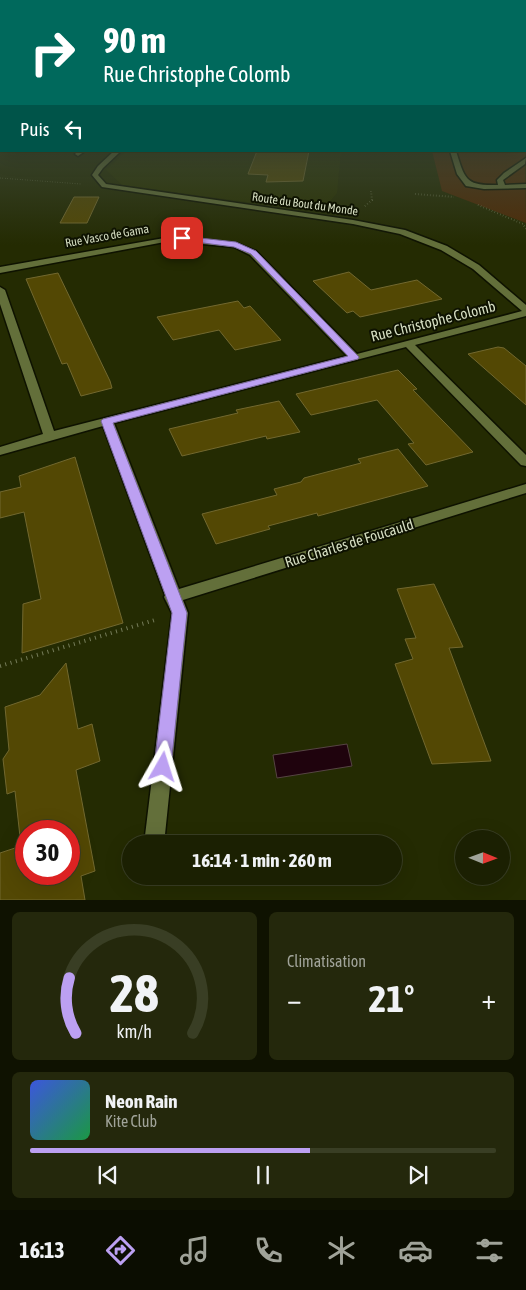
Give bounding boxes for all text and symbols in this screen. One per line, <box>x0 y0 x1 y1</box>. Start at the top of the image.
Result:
icon: right <box>20 20 85 85</box>
text: 90 m <box>103 20 166 60</box>
text: Rue Christophe Colomb <box>103 61 291 87</box>
icon: left <box>60 115 88 143</box>
text: Puis <box>20 118 50 140</box>
street label: Route du Bout du Monde <box>251 190 359 218</box>
pin <box>161 217 203 259</box>
street label: Rue Vasco de Gama <box>64 222 150 250</box>
icon: arrive <box>168 224 196 252</box>
street label: Rue Christophe Colomb <box>369 297 497 345</box>
street label: Rue Charles de Foucauld <box>283 515 415 571</box>
position arrow <box>136 740 188 792</box>
speed limit sign: 30 <box>15 820 80 885</box>
north arrow <box>455 830 510 885</box>
map controls <box>455 830 510 885</box>
text: 16:14 · 1 min · 260 m <box>192 849 332 871</box>
text: Climatisation <box>287 952 366 970</box>
text: 28 <box>110 963 159 1023</box>
text: 21° <box>368 977 415 1020</box>
text: − <box>287 983 302 1015</box>
text: + <box>481 983 496 1015</box>
text: km/h <box>117 1021 152 1042</box>
text: Neon Rain <box>105 1090 177 1112</box>
text: Kite Club <box>105 1112 157 1130</box>
icon: previous <box>94 1161 122 1189</box>
icon: pause <box>249 1161 277 1189</box>
icon: next <box>404 1161 432 1189</box>
icon: directions <box>103 1233 138 1268</box>
icon: music <box>177 1233 212 1268</box>
icon: phone <box>251 1233 286 1268</box>
icon: climate <box>324 1233 359 1268</box>
icon: car <box>398 1233 433 1268</box>
icon: filters <box>472 1233 507 1268</box>
text: 16:13 <box>19 1237 65 1263</box>

